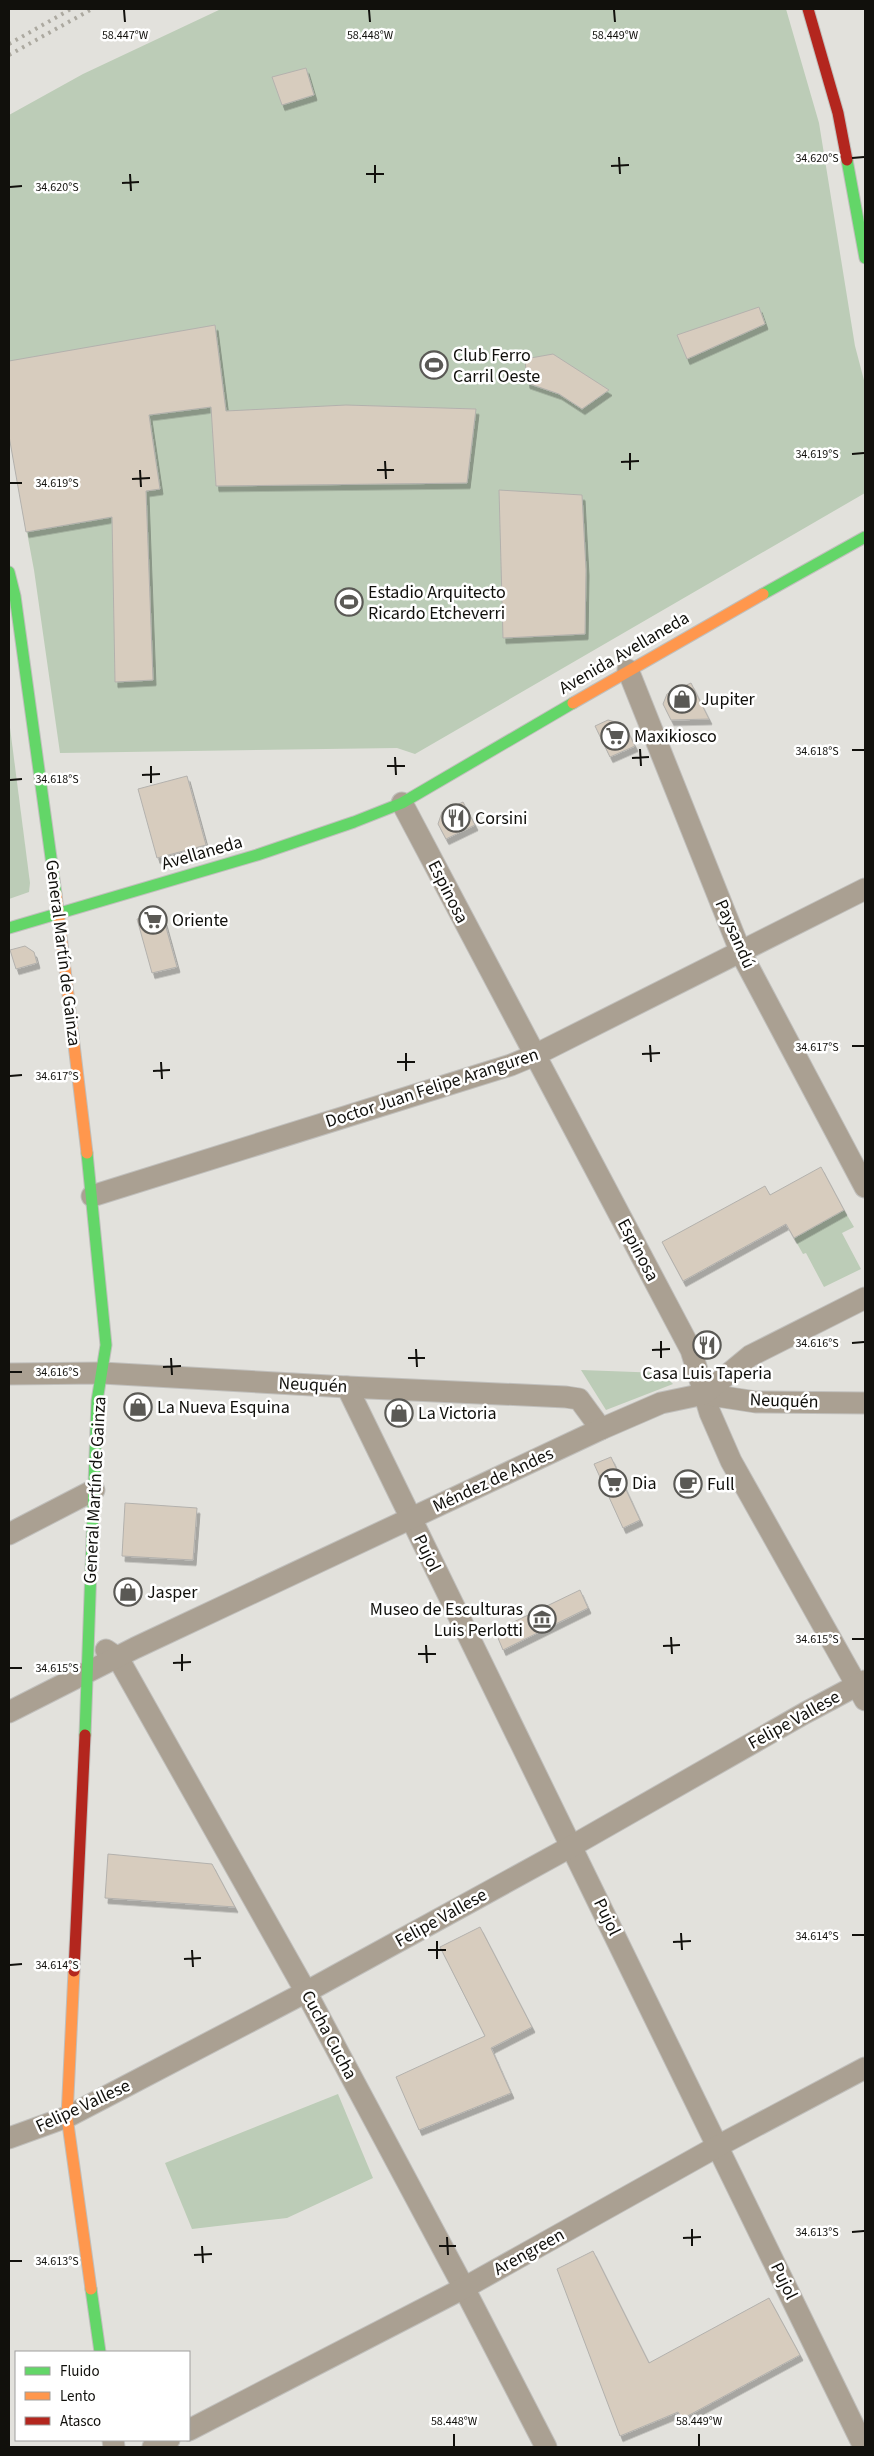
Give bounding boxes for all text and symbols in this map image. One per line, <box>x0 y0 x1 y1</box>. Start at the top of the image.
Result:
text: 58.447°W <box>102 27 149 44</box>
text: 58.448°W <box>347 27 394 44</box>
text: 58.449°W <box>592 27 639 44</box>
text: 34.620°S <box>795 150 839 167</box>
text: 34.620°S <box>35 179 79 196</box>
place label: Club Ferro Carril Oeste <box>453 343 540 389</box>
sports icon: Club Ferro Carril Oeste <box>419 350 449 380</box>
text: 34.619°S <box>795 446 839 463</box>
text: 34.619°S <box>35 475 79 492</box>
place label: Estadio Arquitecto Ricardo Etcheverri <box>368 580 506 626</box>
sports icon: Estadio Arquitecto Ricardo Etcheverri <box>334 587 364 617</box>
street label: Avenida Avellaneda <box>554 605 694 701</box>
shop icon: Jupiter <box>667 684 697 714</box>
place label: Jupiter <box>701 687 756 712</box>
supermarket icon: Maxikiosco <box>600 721 630 751</box>
place label: Maxikiosco <box>634 724 717 749</box>
text: 34.618°S <box>795 743 839 760</box>
text: 34.618°S <box>35 771 79 788</box>
restaurant icon: Corsini <box>441 803 471 833</box>
place label: Corsini <box>475 806 527 831</box>
street label: Avellaneda <box>159 830 245 876</box>
street label: Espinosa <box>422 856 474 928</box>
street label: General Martín de Gainza <box>39 858 87 1048</box>
street label: Paysandú <box>709 896 761 972</box>
supermarket icon: Oriente <box>138 905 168 935</box>
place label: Oriente <box>172 908 228 933</box>
text: 34.617°S <box>795 1039 839 1056</box>
street label: Doctor Juan Felipe Aranguren <box>322 1042 542 1134</box>
text: 34.617°S <box>35 1068 79 1085</box>
street label: Espinosa <box>611 1214 665 1286</box>
restaurant icon: Casa Luis Taperia <box>692 1330 722 1360</box>
text: 34.616°S <box>795 1335 839 1352</box>
place label: Casa Luis Taperia <box>642 1361 772 1386</box>
text: 34.616°S <box>35 1364 79 1381</box>
street label: Neuquén <box>278 1371 348 1399</box>
street label: Neuquén <box>749 1387 819 1415</box>
shop icon: La Nueva Esquina <box>123 1392 153 1422</box>
place label: La Nueva Esquina <box>157 1395 290 1420</box>
street label: General Martín de Gainza <box>78 1396 112 1584</box>
shop icon: La Victoria <box>384 1398 414 1428</box>
place label: La Victoria <box>418 1401 497 1426</box>
street label: Méndez de Andes <box>429 1441 557 1519</box>
supermarket icon: Dia <box>598 1468 628 1498</box>
cafe icon: Full <box>673 1469 703 1499</box>
place label: Dia <box>632 1471 657 1496</box>
place label: Full <box>707 1472 735 1497</box>
street label: Pujol <box>407 1530 447 1576</box>
shop icon: Jasper <box>113 1577 143 1607</box>
place label: Jasper <box>147 1580 198 1605</box>
place label: Museo de Esculturas Luis Perlotti <box>370 1597 523 1643</box>
museum icon: Museo de Esculturas Luis Perlotti <box>527 1604 557 1634</box>
text: 34.615°S <box>795 1631 839 1648</box>
text: 34.615°S <box>35 1660 79 1677</box>
street label: Felipe Vallese <box>743 1684 845 1756</box>
street label: Felipe Vallese <box>390 1882 492 1954</box>
street label: Pujol <box>587 1894 627 1940</box>
text: 34.614°S <box>795 1928 839 1945</box>
text: 34.614°S <box>35 1957 79 1974</box>
street label: Cucha Cucha <box>295 1986 363 2084</box>
street label: Felipe Vallese <box>32 2073 134 2139</box>
street label: Arengreen <box>489 2222 569 2282</box>
text: 34.613°S <box>795 2224 839 2241</box>
text: 34.613°S <box>35 2253 79 2270</box>
street label: Pujol <box>764 2258 804 2304</box>
legend <box>15 2351 190 2441</box>
text: Fluido <box>60 2361 100 2382</box>
text: Lento <box>60 2386 96 2407</box>
text: Atasco <box>60 2411 101 2432</box>
text: 58.448°W <box>431 2413 478 2430</box>
text: 58.449°W <box>676 2413 723 2430</box>

